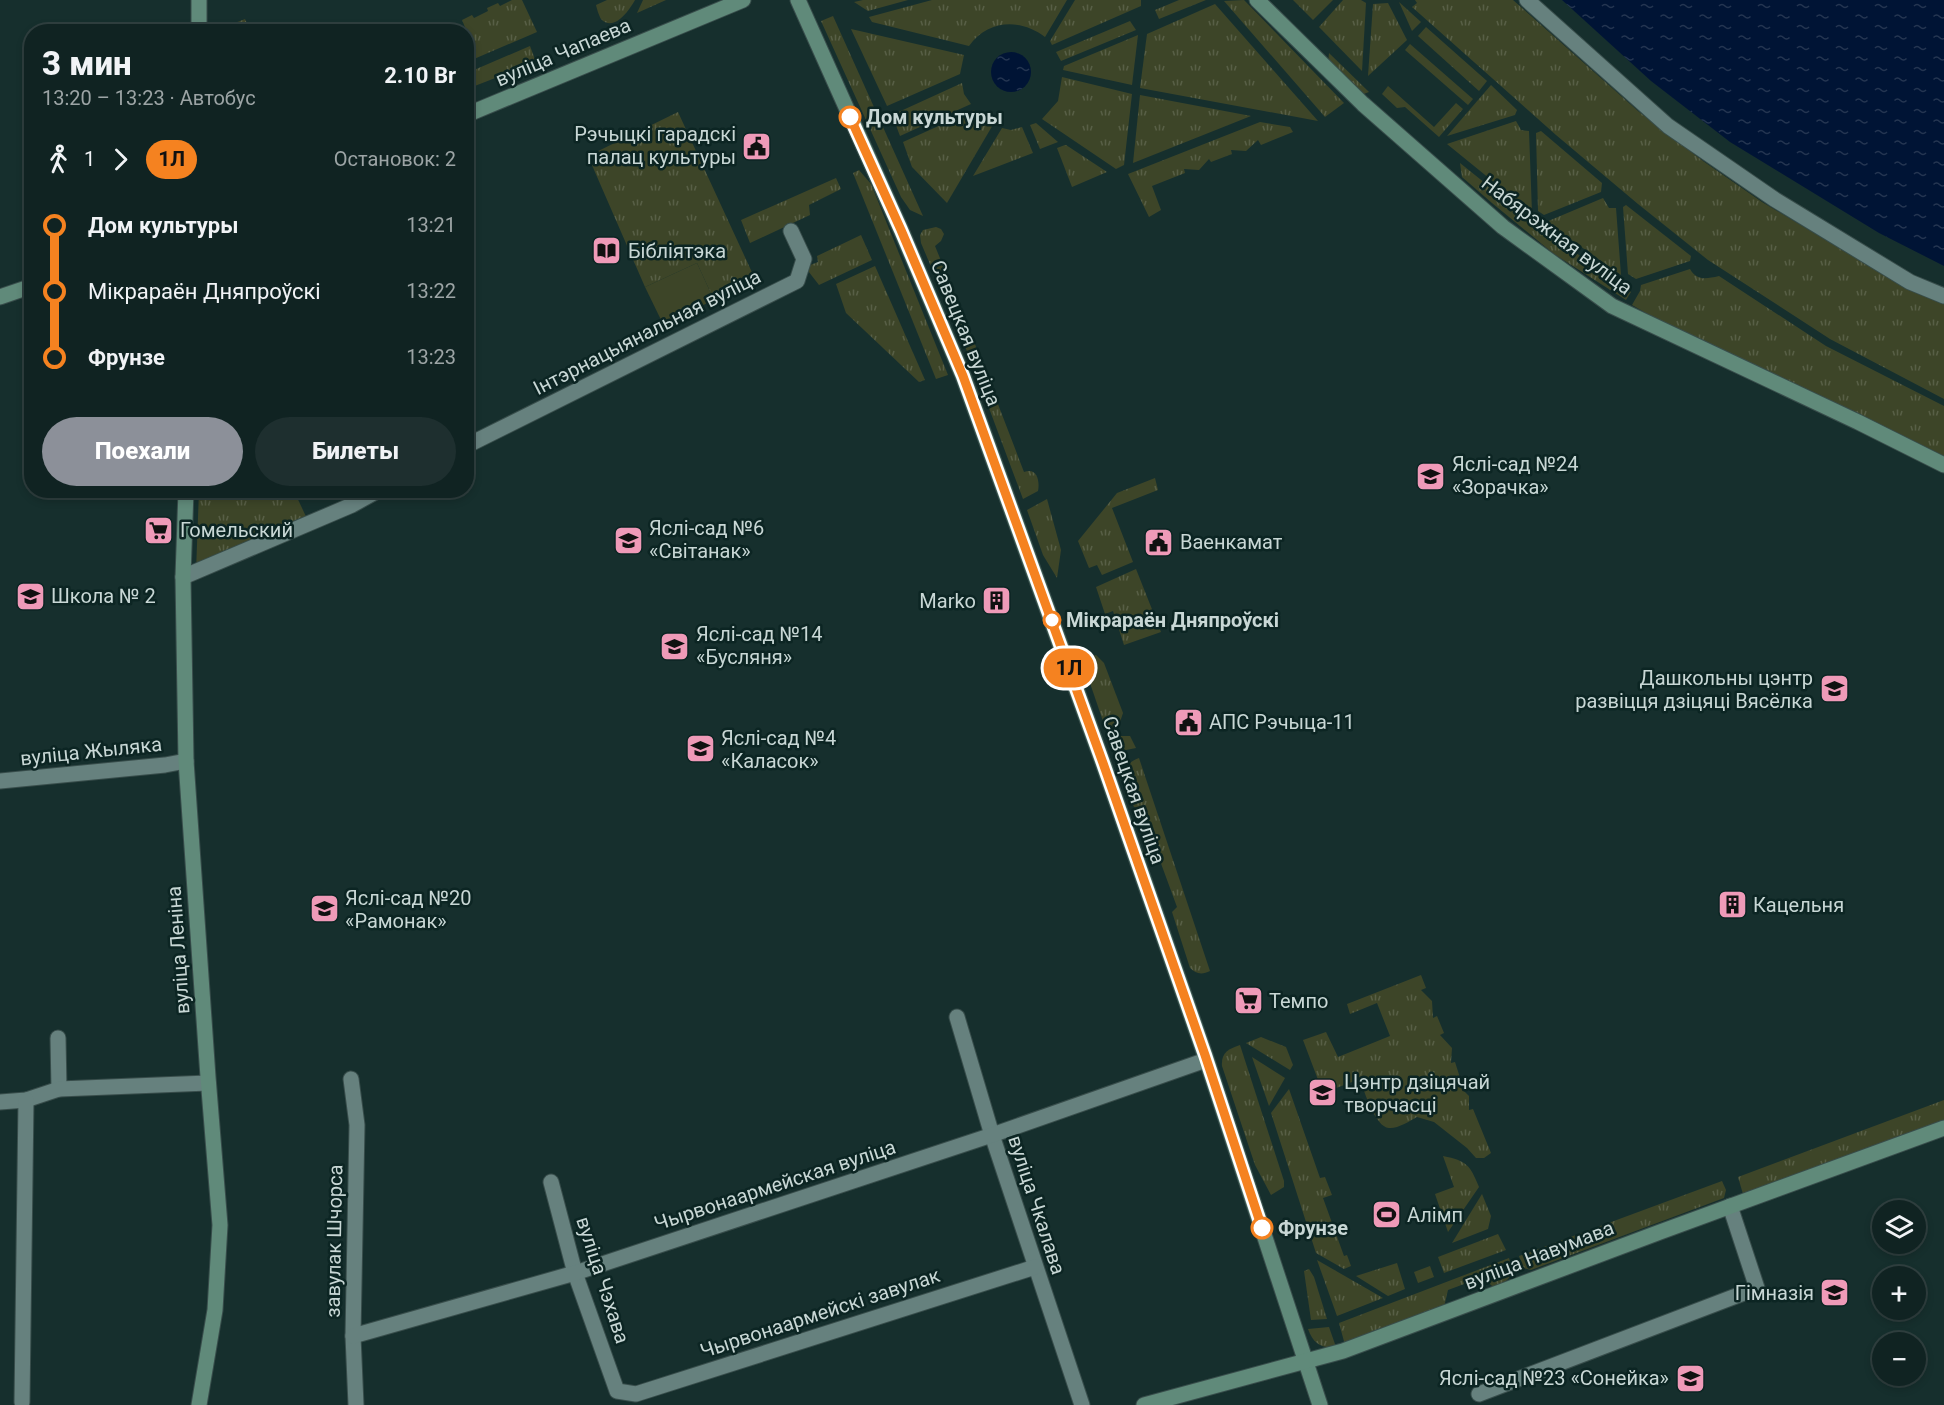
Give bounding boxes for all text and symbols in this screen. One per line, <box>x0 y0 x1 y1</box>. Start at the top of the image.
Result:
street label: вуліца Чапаева <box>492 13 634 91</box>
text: 3 мин <box>42 44 132 83</box>
text: 2.10 Br <box>384 63 456 88</box>
text: 13:20 – 13:23 · Автобус <box>42 86 256 110</box>
place label: Дом культуры <box>866 105 1003 129</box>
marker: Дом культуры <box>839 106 861 128</box>
place label: Рэчыцкі гарадскі палац культуры <box>574 122 736 169</box>
public building icon: Рэчыцкі гарадскі палац культуры <box>741 130 773 162</box>
icon: walk <box>42 143 75 176</box>
icon: forward <box>104 143 137 176</box>
text: 1 <box>84 147 95 171</box>
text: 1Л <box>158 147 185 171</box>
text: Остановок: 2 <box>334 147 456 171</box>
street label: Набярэжная вуліца <box>1477 171 1637 299</box>
text: Дом культуры <box>88 213 238 238</box>
text: 13:21 <box>406 213 456 237</box>
library icon: Бібліятэка <box>591 235 623 267</box>
place label: Бібліятэка <box>628 239 726 263</box>
street label: Савецкая вуліца <box>926 257 1006 409</box>
street label: Інтэрнацыянальная вуліца <box>529 264 765 400</box>
text: Мікрараён Дняпроўскі <box>88 279 321 304</box>
text: 13:22 <box>406 279 456 303</box>
text: Фрунзе <box>88 345 165 370</box>
text: 13:23 <box>406 345 456 369</box>
button: Поехали <box>42 417 243 486</box>
button: Билеты <box>255 417 456 486</box>
place label: Яслі-сад №24 «Зорачка» <box>1452 452 1579 499</box>
school or university icon: Яслі-сад №24 «Зорачка» <box>1415 460 1447 492</box>
supermarket icon: Гомельский <box>143 514 175 546</box>
place label: Яслі-сад №6 «Світанак» <box>649 516 764 563</box>
place label: Гомельский <box>180 518 293 542</box>
school or university icon: Яслі-сад №6 «Світанак» <box>612 524 644 556</box>
public building icon: Ваенкамат <box>1143 526 1175 558</box>
place label: Ваенкамат <box>1180 530 1283 554</box>
school or university icon: Школа № 2 <box>14 580 46 612</box>
place label: Школа № 2 <box>51 584 156 608</box>
building icon: Marko <box>981 585 1013 617</box>
place label: Marko <box>919 589 976 613</box>
place label: Мікрараён Дняпроўскі <box>1066 608 1279 632</box>
marker: Мікрараён Дняпроўскі <box>1043 611 1061 629</box>
place label: Яслі-сад №14 «Бусляня» <box>696 622 823 669</box>
school or university icon: Яслі-сад №14 «Бусляня» <box>659 630 691 662</box>
line badge: 1Л <box>1042 648 1096 688</box>
text: 1Л <box>1056 656 1082 680</box>
place label: Дашкольны цэнтр развіцця дзіцяці Вясёлка <box>1575 666 1813 713</box>
school or university icon: Дашкольны цэнтр развіцця дзіцяці Вясёлка <box>1818 673 1850 705</box>
public building icon: АПС Рэчыца-11 <box>1172 706 1204 738</box>
place label: АПС Рэчыца-11 <box>1209 710 1355 734</box>
street label: Савецкая вуліца <box>1097 713 1171 867</box>
place label: Яслі-сад №4 «Каласок» <box>721 726 836 773</box>
street label: вуліца Жыляка <box>19 732 163 770</box>
school or university icon: Яслі-сад №4 «Каласок» <box>684 733 716 765</box>
street label: вуліца Леніна <box>162 885 194 1015</box>
place label: Яслі-сад №20 «Рамонак» <box>345 886 472 933</box>
building icon: Кацельня <box>1716 889 1748 921</box>
school or university icon: Яслі-сад №20 «Рамонак» <box>308 893 340 925</box>
place label: Кацельня <box>1753 893 1844 917</box>
supermarket icon: Темпо <box>1232 985 1264 1017</box>
place label: Темпо <box>1269 989 1328 1013</box>
place label: Цэнтр дзіцячай творчасці <box>1344 1070 1490 1117</box>
school or university icon: Цэнтр дзіцячай творчасці <box>1307 1077 1339 1109</box>
street label: вуліца Чкалава <box>1003 1133 1071 1277</box>
street label: Чырвонаармейская вуліца <box>651 1135 899 1235</box>
street label: завулак Шчорса <box>321 1164 347 1318</box>
sports icon: Алімп <box>1370 1199 1402 1231</box>
map controls <box>1872 1200 1926 1386</box>
button: layers <box>1872 1200 1926 1254</box>
place label: Алімп <box>1407 1203 1463 1227</box>
street label: вуліца Чэхава <box>571 1214 635 1346</box>
street label: вуліца Навумава <box>1461 1215 1617 1295</box>
place label: Фрунзе <box>1278 1216 1348 1240</box>
marker: Фрунзе <box>1251 1217 1273 1239</box>
street label: Чырвонаармейскі завулак <box>697 1263 943 1363</box>
button: + <box>1872 1266 1926 1320</box>
school or university icon: Гімназія <box>1819 1277 1851 1309</box>
place label: Гімназія <box>1735 1281 1814 1305</box>
button: − <box>1872 1332 1926 1386</box>
school or university icon: Яслі-сад №23 «Сонейка» <box>1674 1362 1706 1394</box>
place label: Яслі-сад №23 «Сонейка» <box>1439 1366 1669 1390</box>

